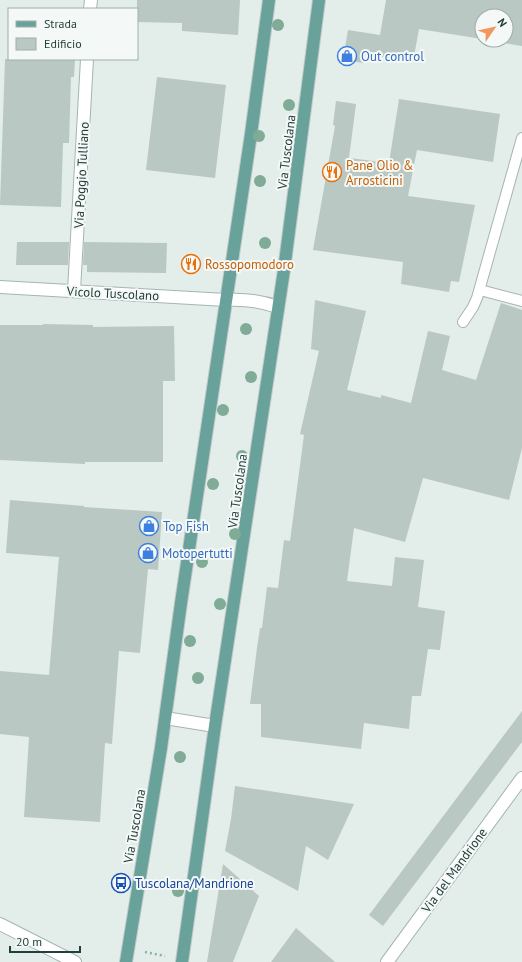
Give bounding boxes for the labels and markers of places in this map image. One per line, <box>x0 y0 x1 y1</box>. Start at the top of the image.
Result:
shop icon: Out control <box>336 45 358 67</box>
place label: Out control <box>361 48 424 65</box>
place label: Pane Olio & Arrosticini <box>346 157 414 189</box>
restaurant icon: Pane Olio & Arrosticini <box>321 161 343 183</box>
restaurant icon: Rossopomodoro <box>180 253 202 275</box>
place label: Rossopomodoro <box>205 256 294 273</box>
shop icon: Top Fish <box>138 515 160 537</box>
place label: Top Fish <box>163 518 209 535</box>
shop icon: Motopertutti <box>137 542 159 564</box>
place label: Motopertutti <box>162 545 233 562</box>
bus stop icon: Tuscolana/Mandrione <box>110 872 132 894</box>
place label: Tuscolana/Mandrione <box>135 875 254 892</box>

